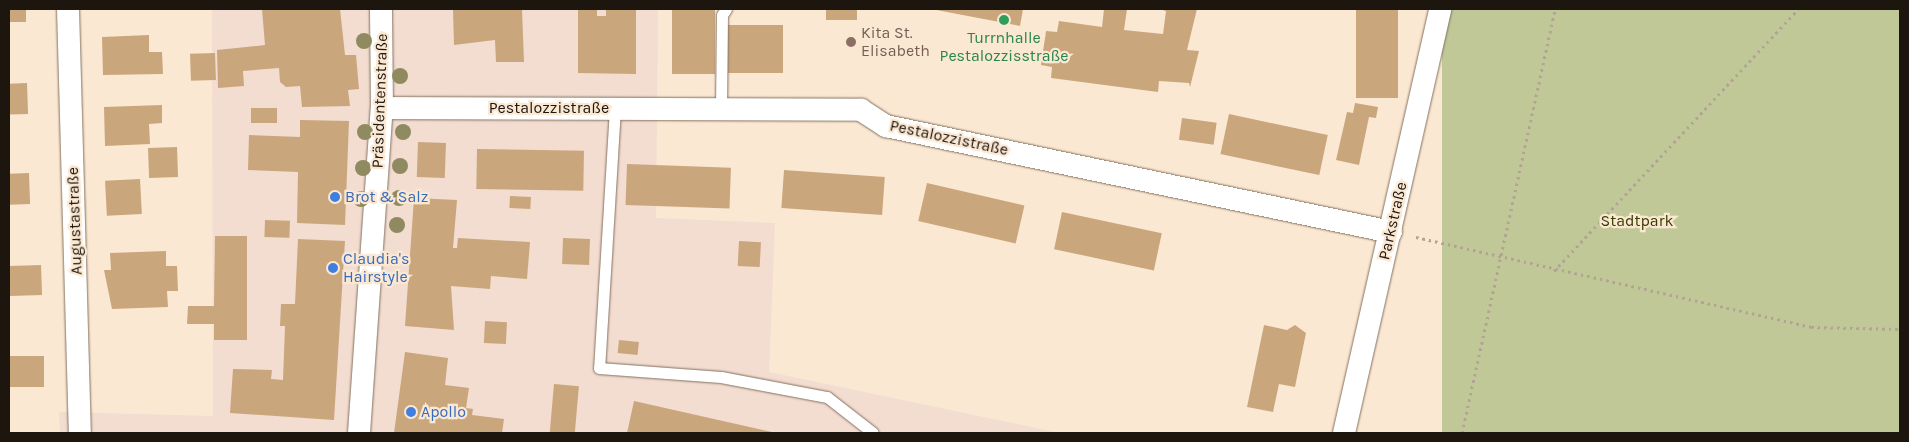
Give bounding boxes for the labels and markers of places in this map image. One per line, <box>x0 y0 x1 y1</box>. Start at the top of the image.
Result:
marker: Turrnhalle Pestalozzisstraße <box>998 14 1010 26</box>
place label: Kita St. Elisabeth <box>861 23 930 61</box>
place label: Turrnhalle Pestalozzisstraße <box>940 28 1068 66</box>
marker: Kita St. Elisabeth <box>845 36 857 48</box>
place label: Brot & Salz <box>345 187 428 207</box>
marker: Brot & Salz <box>329 191 341 203</box>
place label: Claudia's Hairstyle <box>343 249 409 287</box>
marker: Claudia's Hairstyle <box>327 262 339 274</box>
place label: Apollo <box>421 402 466 422</box>
marker: Apollo <box>405 406 417 418</box>

